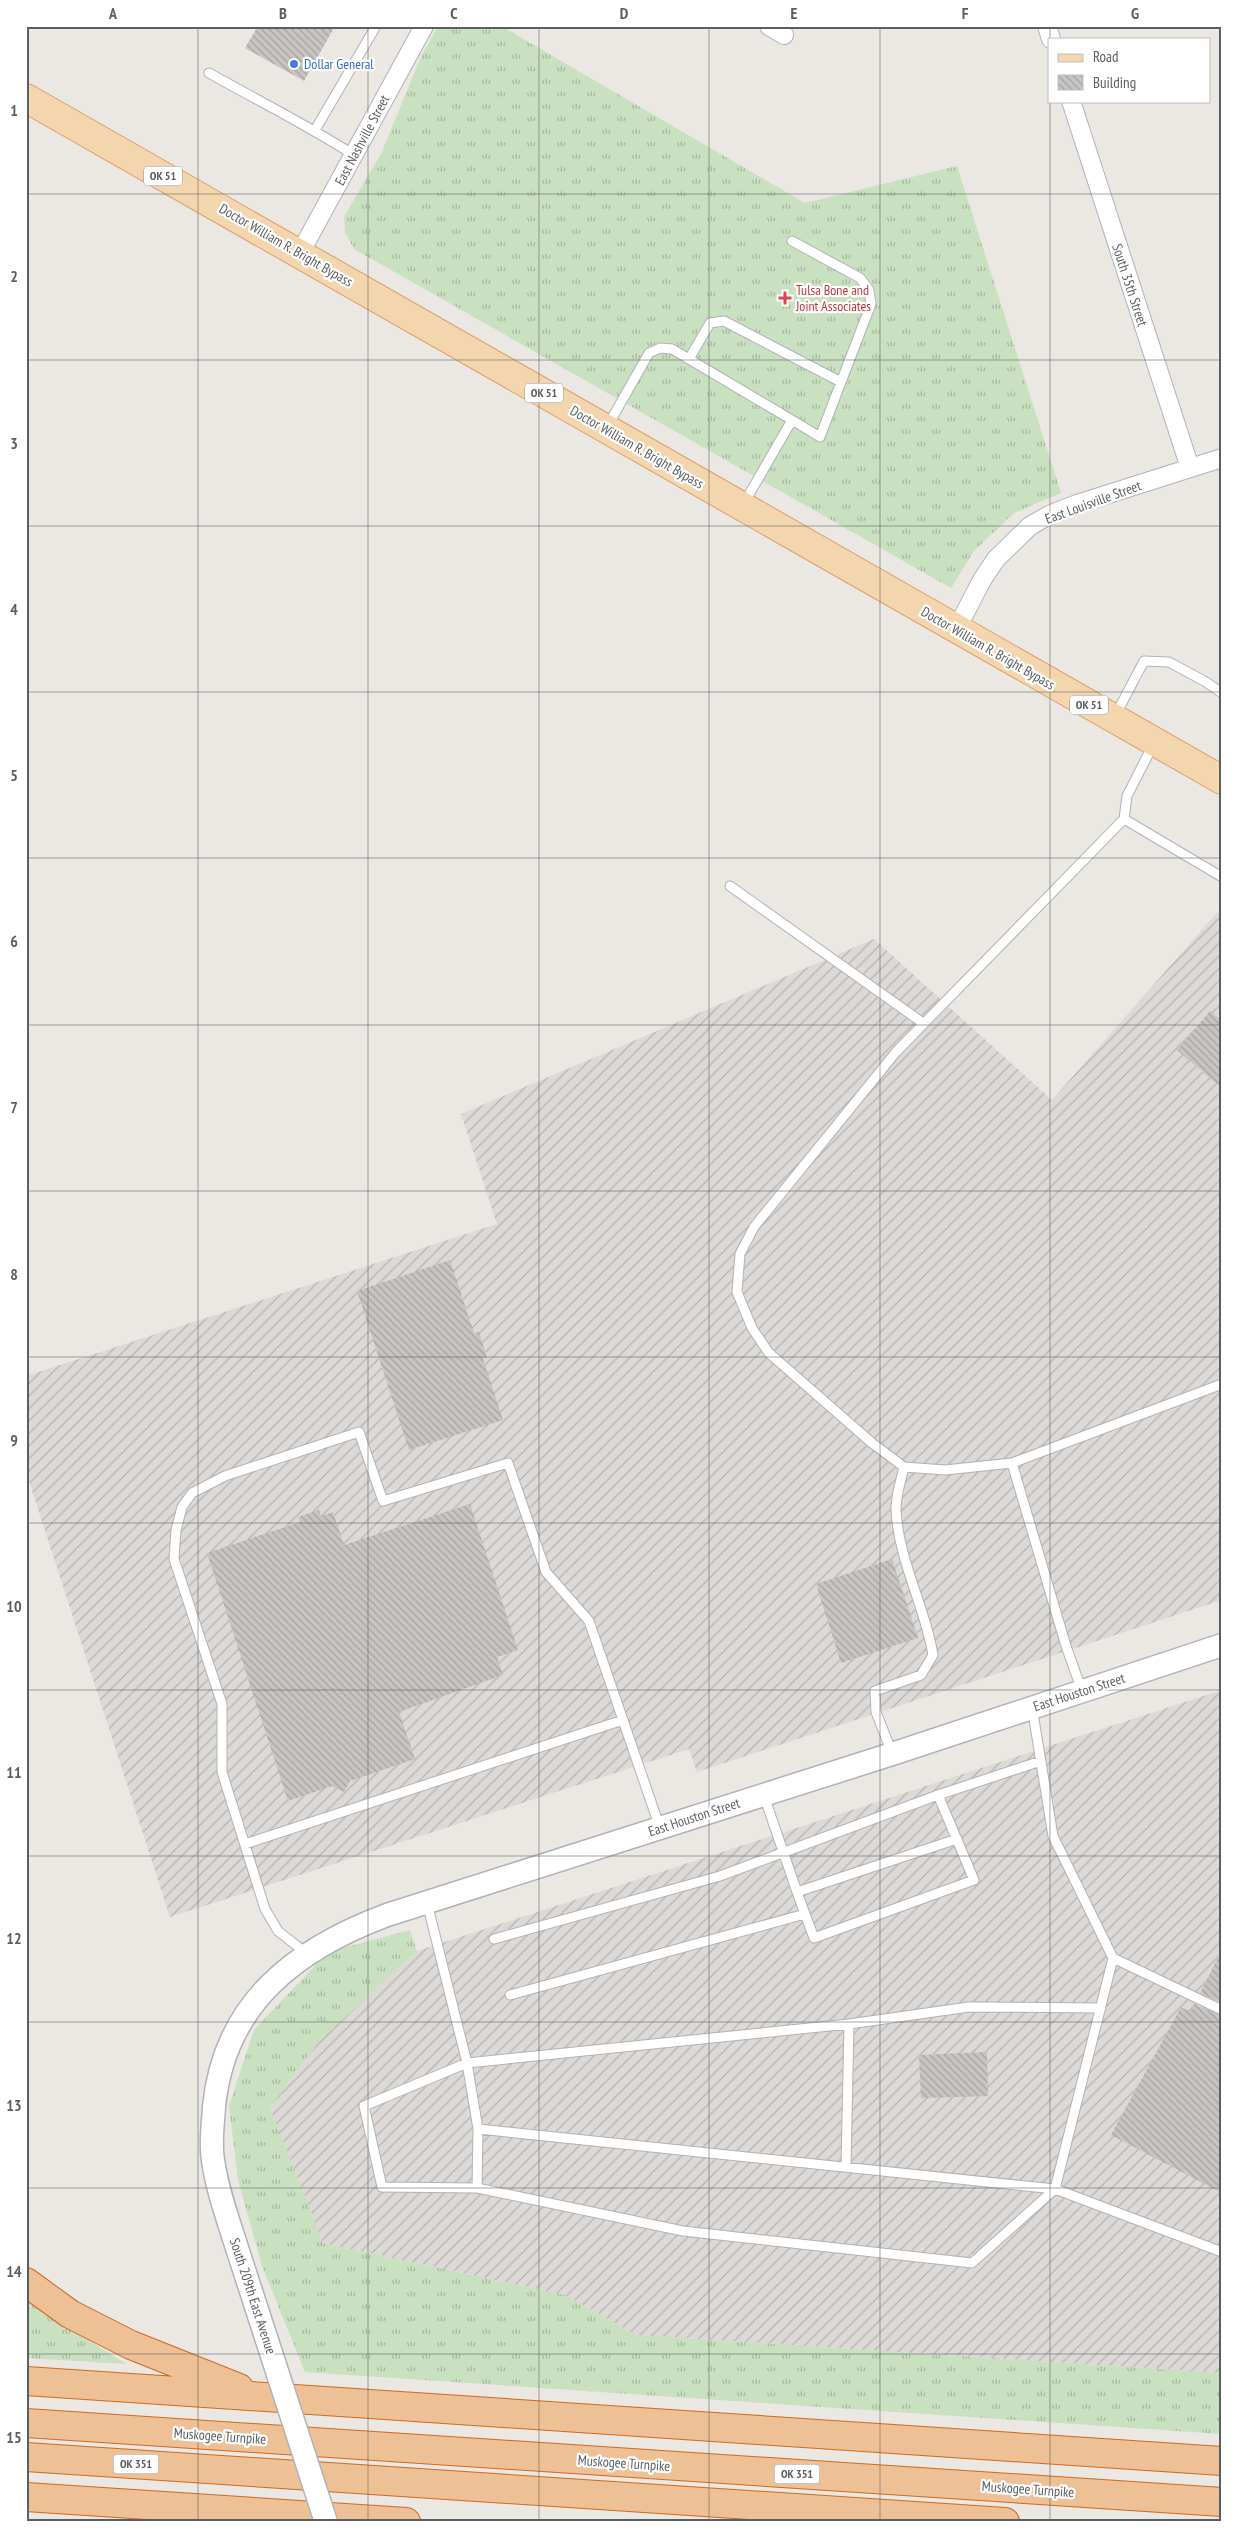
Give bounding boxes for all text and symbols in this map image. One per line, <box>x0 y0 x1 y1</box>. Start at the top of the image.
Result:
text: A <box>108 3 118 23</box>
text: B <box>279 3 287 23</box>
text: C <box>450 3 458 23</box>
text: D <box>620 3 629 23</box>
text: E <box>791 3 798 23</box>
text: F <box>962 3 969 23</box>
text: G <box>1131 3 1139 23</box>
legend <box>1048 38 1210 102</box>
text: Road <box>1093 47 1119 66</box>
place label: Dollar General <box>304 55 374 73</box>
marker: Dollar General <box>288 58 300 70</box>
text: Building <box>1093 73 1136 92</box>
street label: East Nashville Street <box>331 92 393 188</box>
text: 1 <box>10 100 18 120</box>
road number: OK 51 <box>144 167 182 186</box>
street label: Doctor William R. Bright Bypass <box>216 199 356 291</box>
street label: South 35th Street <box>1108 241 1152 329</box>
text: 2 <box>10 266 18 286</box>
place label: Tulsa Bone and Joint Associates <box>795 281 871 315</box>
marker: Tulsa Bone and Joint Associates <box>778 291 792 305</box>
road number: OK 51 <box>525 383 563 402</box>
street label: Doctor William R. Bright Bypass <box>567 401 707 493</box>
text: 3 <box>10 433 18 453</box>
street label: East Louisville Street <box>1042 476 1144 528</box>
text: 4 <box>10 599 18 619</box>
street label: Doctor William R. Bright Bypass <box>918 602 1058 694</box>
road number: OK 51 <box>1070 696 1108 714</box>
text: 5 <box>10 765 18 785</box>
text: 6 <box>10 931 18 951</box>
text: 7 <box>10 1097 18 1117</box>
text: 8 <box>10 1264 18 1284</box>
text: 9 <box>10 1430 18 1450</box>
text: 10 <box>6 1596 22 1616</box>
street label: East Houston Street <box>1031 1669 1127 1715</box>
text: 11 <box>6 1762 22 1782</box>
street label: East Houston Street <box>646 1794 742 1840</box>
text: 12 <box>6 1928 22 1948</box>
text: 13 <box>6 2095 22 2115</box>
street label: South 209th East Avenue <box>226 2236 280 2357</box>
text: 14 <box>6 2261 22 2281</box>
street label: Muskogee Turnpike <box>173 2424 267 2448</box>
text: 15 <box>6 2427 22 2447</box>
street label: Muskogee Turnpike <box>577 2451 671 2475</box>
road number: OK 351 <box>114 2454 158 2474</box>
road number: OK 351 <box>774 2464 820 2484</box>
street label: Muskogee Turnpike <box>981 2477 1075 2501</box>

